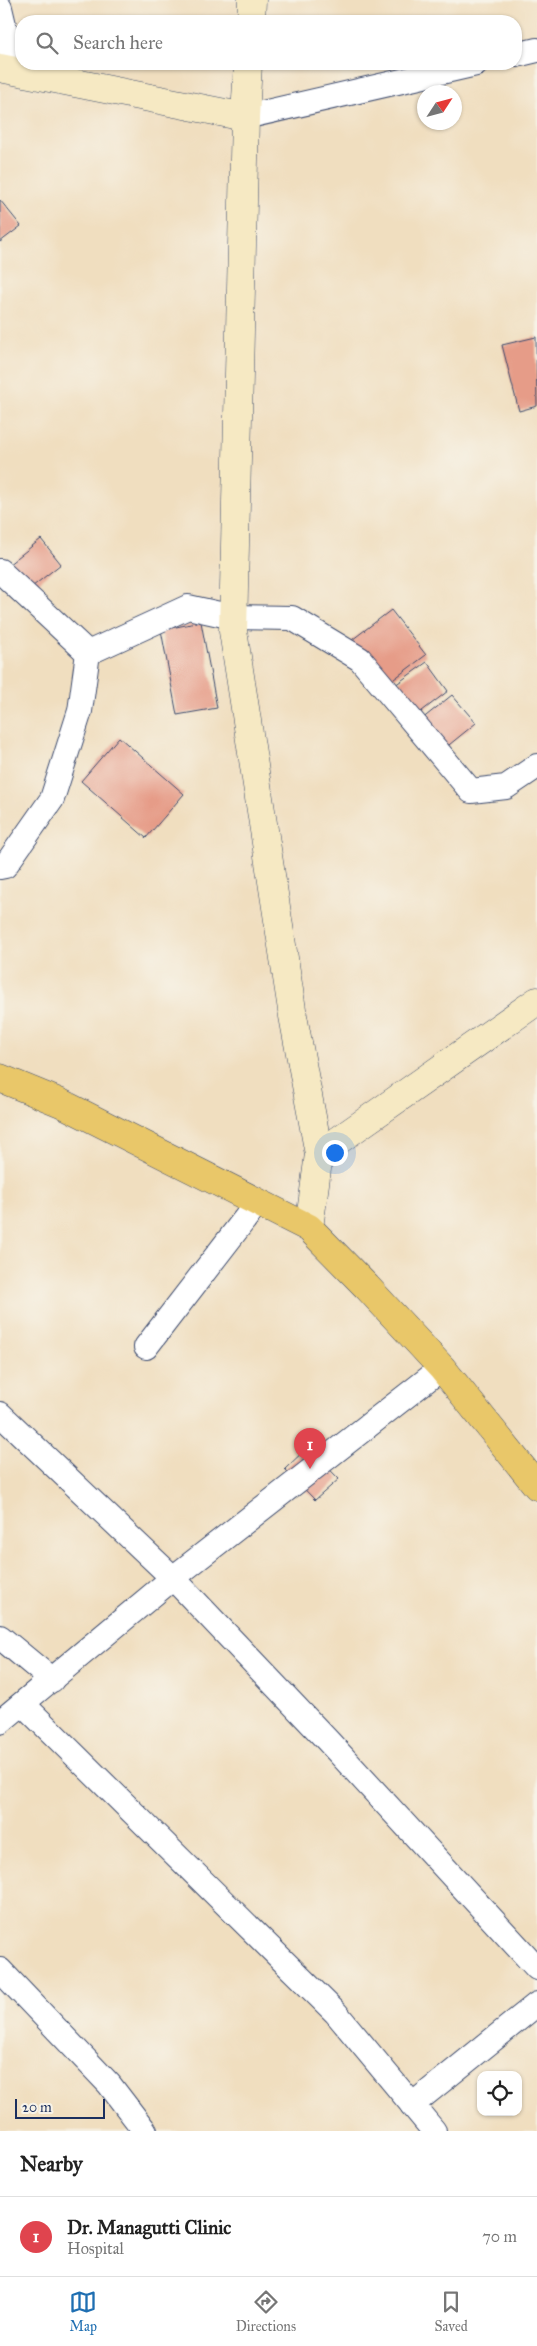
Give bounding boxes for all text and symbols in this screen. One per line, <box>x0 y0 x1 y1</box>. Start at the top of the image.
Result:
search box <box>15 15 522 70</box>
icon: search <box>33 29 61 57</box>
text: Search here <box>73 31 163 54</box>
north arrow <box>417 85 462 130</box>
your location <box>322 1140 348 1166</box>
pin: 1 <box>294 1428 326 1469</box>
map controls <box>477 2071 522 2116</box>
button: locate <box>477 2071 522 2116</box>
scale bar <box>15 2096 105 2119</box>
text: 20 m <box>22 2099 52 2116</box>
text: Nearby <box>20 2151 83 2177</box>
text: Dr. Managutti Clinic <box>67 2216 231 2239</box>
text: 1 <box>33 2227 39 2246</box>
text: 70 m <box>482 2227 517 2246</box>
text: Hospital <box>67 2239 124 2258</box>
tab: Map <box>69 2288 97 2335</box>
tab: Directions <box>236 2288 296 2335</box>
tab: Saved <box>435 2288 468 2335</box>

